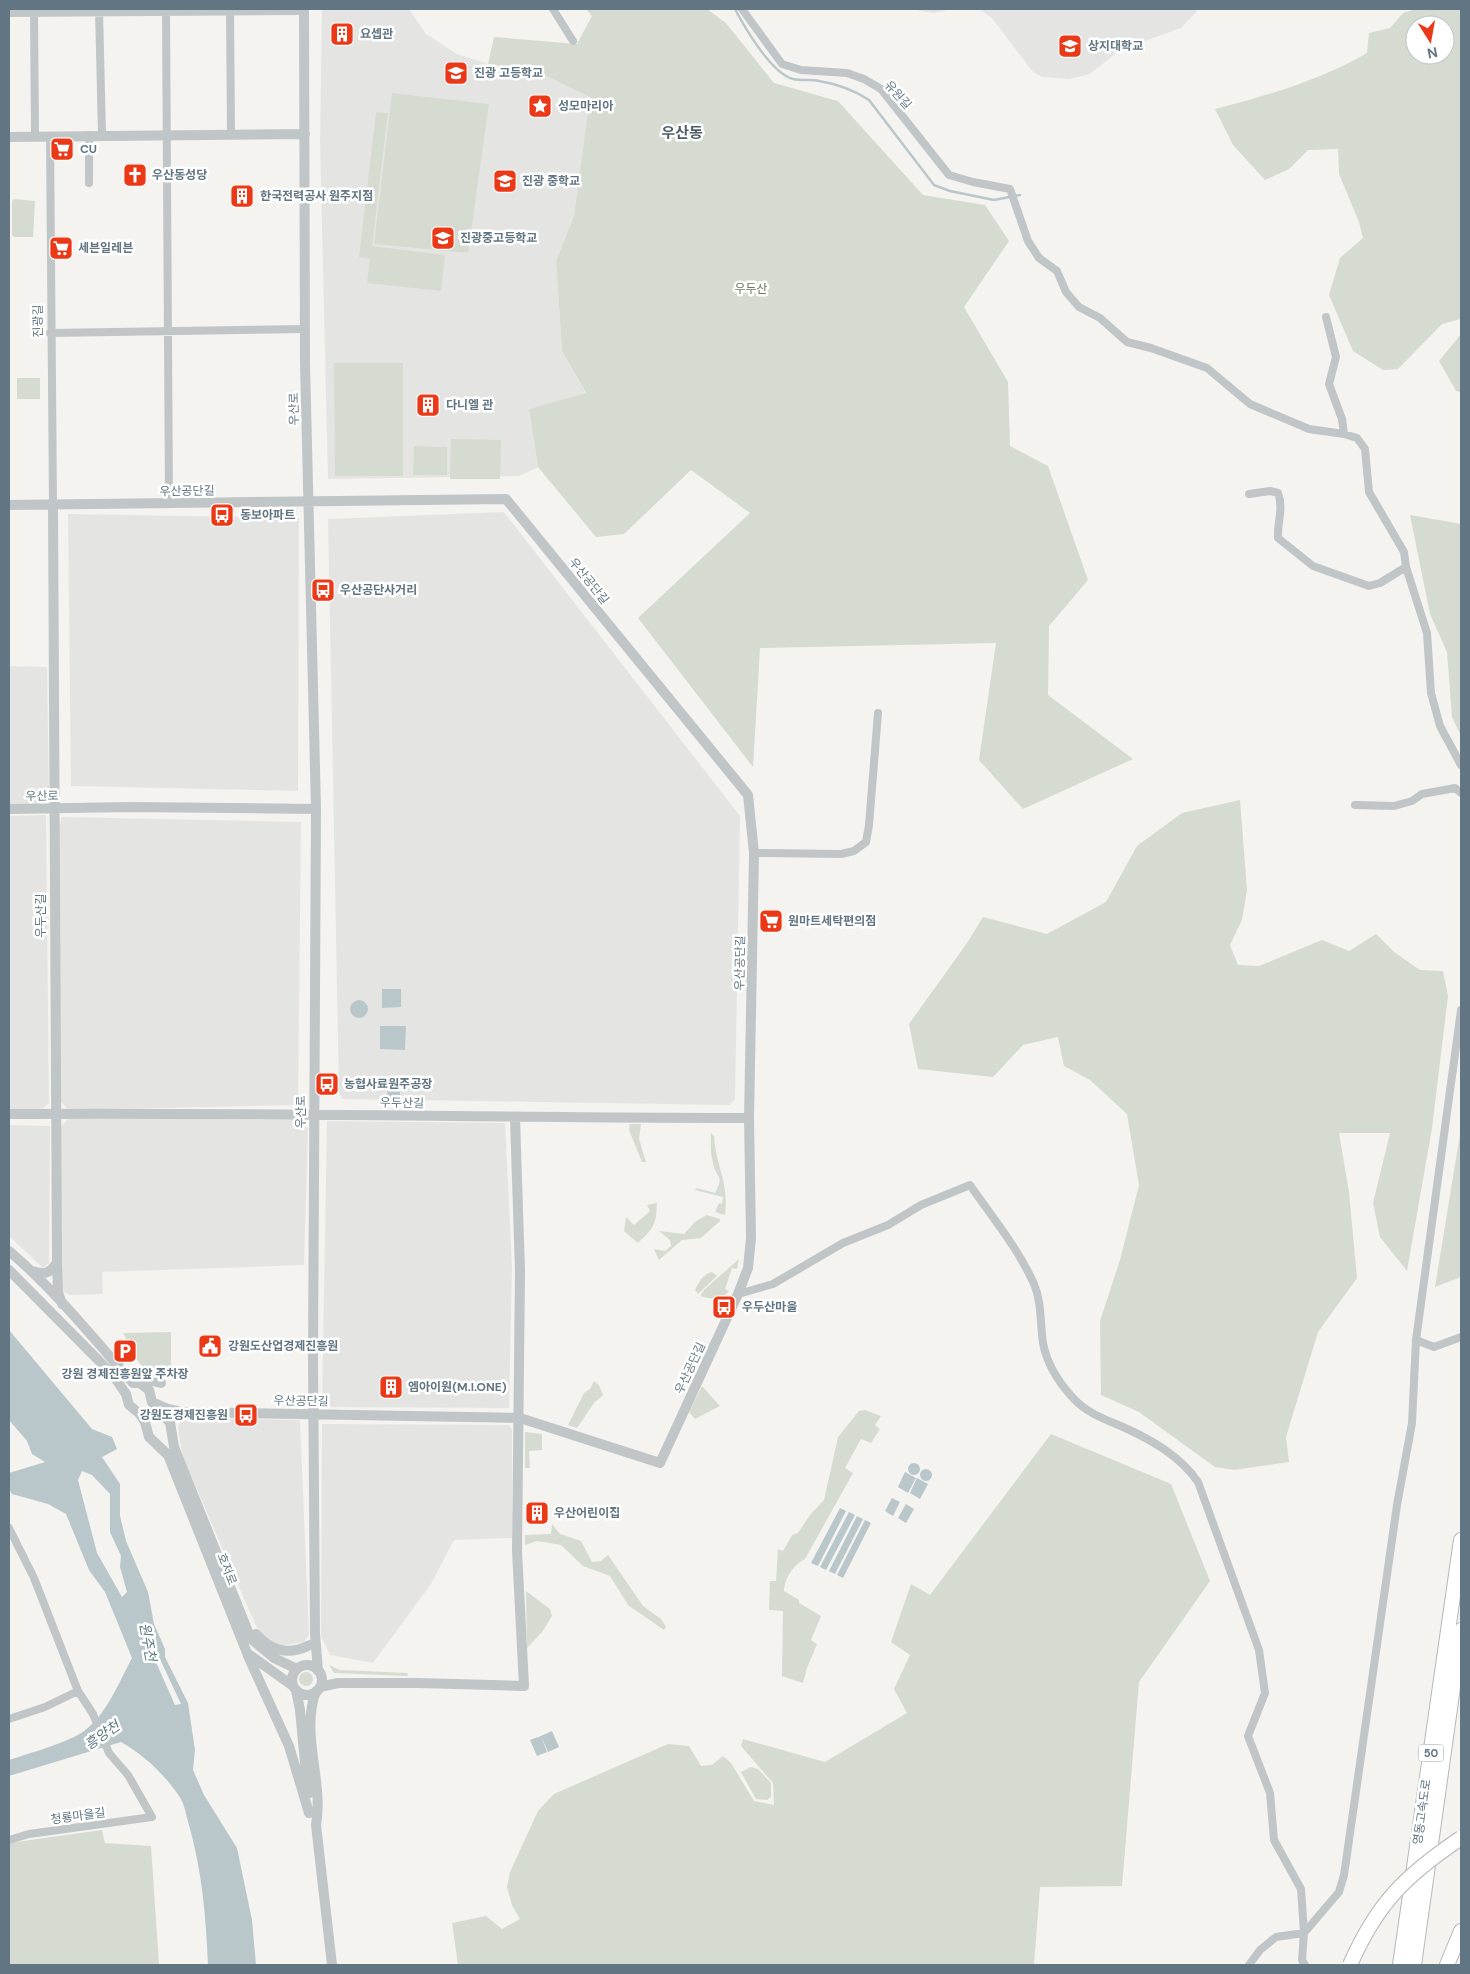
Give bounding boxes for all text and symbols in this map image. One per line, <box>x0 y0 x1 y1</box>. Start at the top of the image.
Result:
north arrow <box>1405 15 1455 65</box>
building icon: 요셉관 <box>329 21 355 47</box>
place label: 요셉관 <box>360 26 393 42</box>
school or university icon: 상지대학교 <box>1057 33 1083 59</box>
place label: 상지대학교 <box>1088 38 1143 54</box>
text: N <box>1426 43 1439 63</box>
school or university icon: 진광 고등학교 <box>443 60 469 86</box>
place label: 진광 고등학교 <box>474 65 543 81</box>
street label: 유원길 <box>881 77 915 113</box>
place icon: 성모마리아 <box>527 93 553 119</box>
place label: 성모마리아 <box>558 98 613 114</box>
district label: 우산동 <box>661 123 703 143</box>
supermarket icon: CU <box>49 136 75 162</box>
place label: CU <box>80 141 97 157</box>
church icon: 우산동성당 <box>122 162 148 188</box>
place label: 우산동성당 <box>152 167 207 183</box>
school or university icon: 진광 중학교 <box>492 168 518 194</box>
place label: 진광 중학교 <box>522 173 580 189</box>
building icon: 한국전력공사 원주지점 <box>229 183 255 209</box>
place label: 한국전력공사 원주지점 <box>260 188 373 204</box>
school or university icon: 진광중고등학교 <box>430 225 456 251</box>
place label: 진광중고등학교 <box>460 230 537 246</box>
supermarket icon: 세븐일레븐 <box>48 235 74 261</box>
place label: 세븐일레븐 <box>78 240 133 256</box>
park label: 우두산 <box>734 281 768 297</box>
street label: 진광길 <box>30 304 46 338</box>
street label: 우산로 <box>286 392 302 426</box>
building icon: 다니엘 관 <box>415 392 441 418</box>
place label: 다니엘 관 <box>446 397 493 413</box>
street label: 우산공단길 <box>159 483 215 499</box>
bus stop icon: 동보아파트 <box>209 502 235 528</box>
place label: 동보아파트 <box>240 507 295 523</box>
street label: 우산공단길 <box>565 555 613 607</box>
bus stop icon: 우산공단사거리 <box>310 577 336 603</box>
place label: 우산공단사거리 <box>340 582 417 598</box>
street label: 우산로 <box>25 788 59 804</box>
street label: 우두산길 <box>33 894 49 938</box>
supermarket icon: 원마트세탁편의점 <box>758 908 784 934</box>
place label: 원마트세탁편의점 <box>788 913 876 929</box>
street label: 우산공단길 <box>732 935 748 991</box>
bus stop icon: 농협사료원주공장 <box>314 1071 340 1097</box>
place label: 농협사료원주공장 <box>344 1076 432 1092</box>
street label: 우산로 <box>293 1095 309 1129</box>
street label: 우두산길 <box>380 1095 424 1111</box>
bus stop icon: 우두산마을 <box>711 1294 737 1320</box>
place label: 우두산마을 <box>742 1299 797 1315</box>
public building icon: 강원도산업경제진흥원 <box>197 1333 223 1359</box>
parking icon: 강원 경제진흥원앞 주차장 <box>112 1338 138 1364</box>
place label: 강원도산업경제진흥원 <box>228 1338 338 1354</box>
street label: 우산공단길 <box>671 1340 709 1396</box>
place label: 강원 경제진흥원앞 주차장 <box>61 1366 189 1382</box>
building icon: 엠아이원(M.I.ONE) <box>378 1374 404 1400</box>
place label: 엠아이원(M.I.ONE) <box>408 1379 507 1395</box>
street label: 우산공단길 <box>273 1393 329 1409</box>
bus stop icon: 강원도경제진흥원 <box>233 1402 259 1428</box>
place label: 강원도경제진흥원 <box>140 1407 228 1423</box>
building icon: 우산어린이집 <box>524 1500 550 1526</box>
place label: 우산어린이집 <box>554 1505 620 1521</box>
street label: 호저로 <box>214 1551 240 1587</box>
water label: 원주천 <box>136 1621 160 1664</box>
water label: 흥양천 <box>81 1716 124 1753</box>
road number: 50 <box>1418 1745 1444 1762</box>
street label: 영동고속도로 <box>1409 1778 1435 1846</box>
street label: 청룡마을길 <box>50 1804 106 1828</box>

